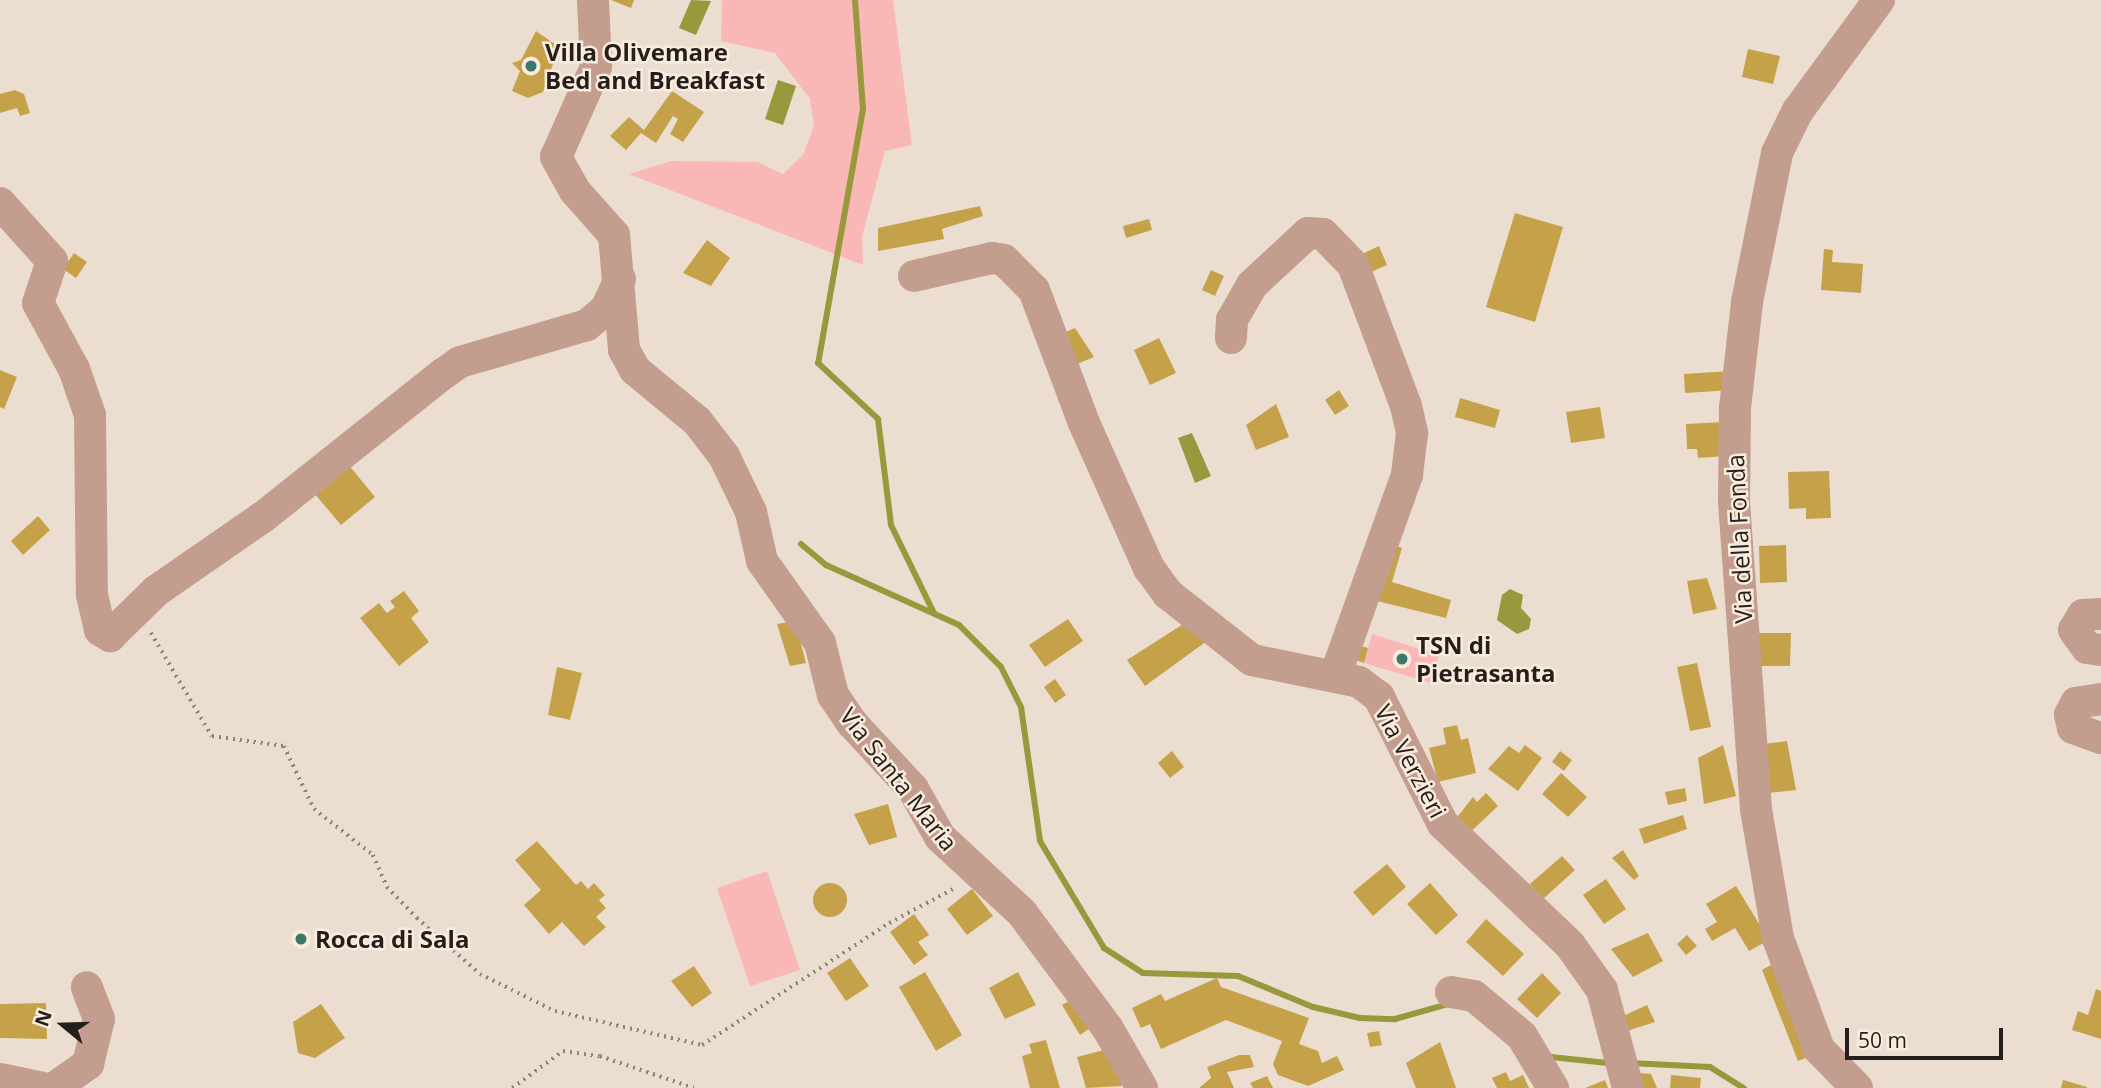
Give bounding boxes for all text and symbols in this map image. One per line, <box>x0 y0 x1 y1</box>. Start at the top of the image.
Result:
place label: Villa Olivemare Bed and Breakfast <box>545 38 765 94</box>
marker: Villa Olivemare Bed and Breakfast <box>523 58 539 74</box>
street label: Via della Fonda <box>1720 454 1758 624</box>
place label: TSN di Pietrasanta <box>1416 631 1555 687</box>
marker: TSN di Pietrasanta <box>1394 651 1410 667</box>
street label: Via Verzieri <box>1369 699 1453 823</box>
street label: Via Santa Maria <box>834 702 964 856</box>
place label: Rocca di Sala <box>315 925 469 953</box>
marker: Rocca di Sala <box>293 931 309 947</box>
north arrow <box>28 990 98 1060</box>
text: N <box>28 1007 58 1030</box>
scale bar <box>1849 1014 2007 1058</box>
text: 50 m <box>1858 1026 1907 1054</box>

